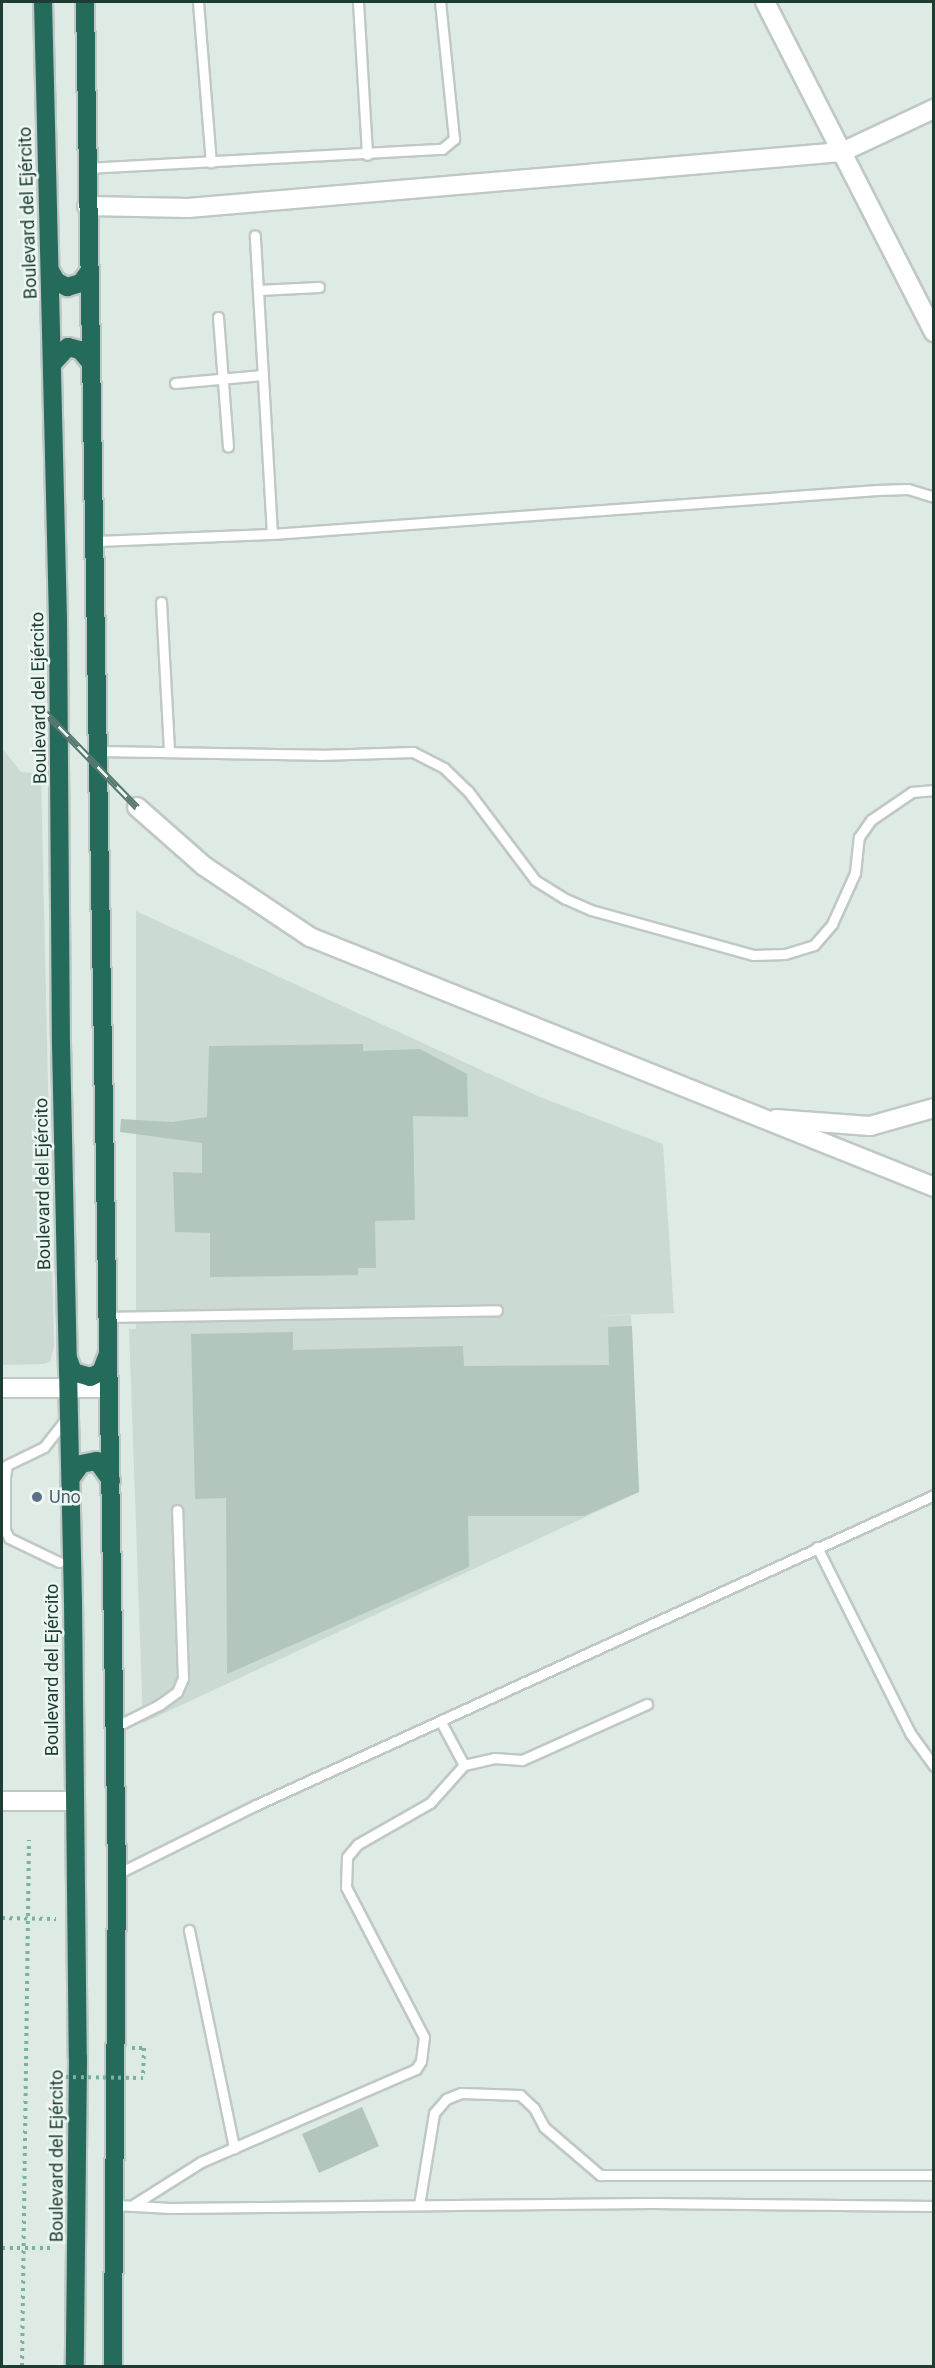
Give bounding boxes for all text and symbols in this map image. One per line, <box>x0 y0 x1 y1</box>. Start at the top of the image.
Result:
street label: Boulevard del Ejército <box>14 126 42 300</box>
street label: Boulevard del Ejército <box>27 612 51 784</box>
street label: Boulevard del Ejército <box>31 1098 55 1270</box>
place label: Uno <box>49 1486 81 1508</box>
marker: Uno <box>30 1490 44 1504</box>
street label: Boulevard del Ejército <box>41 1584 63 1756</box>
street label: Boulevard del Ejército <box>46 2070 68 2242</box>

